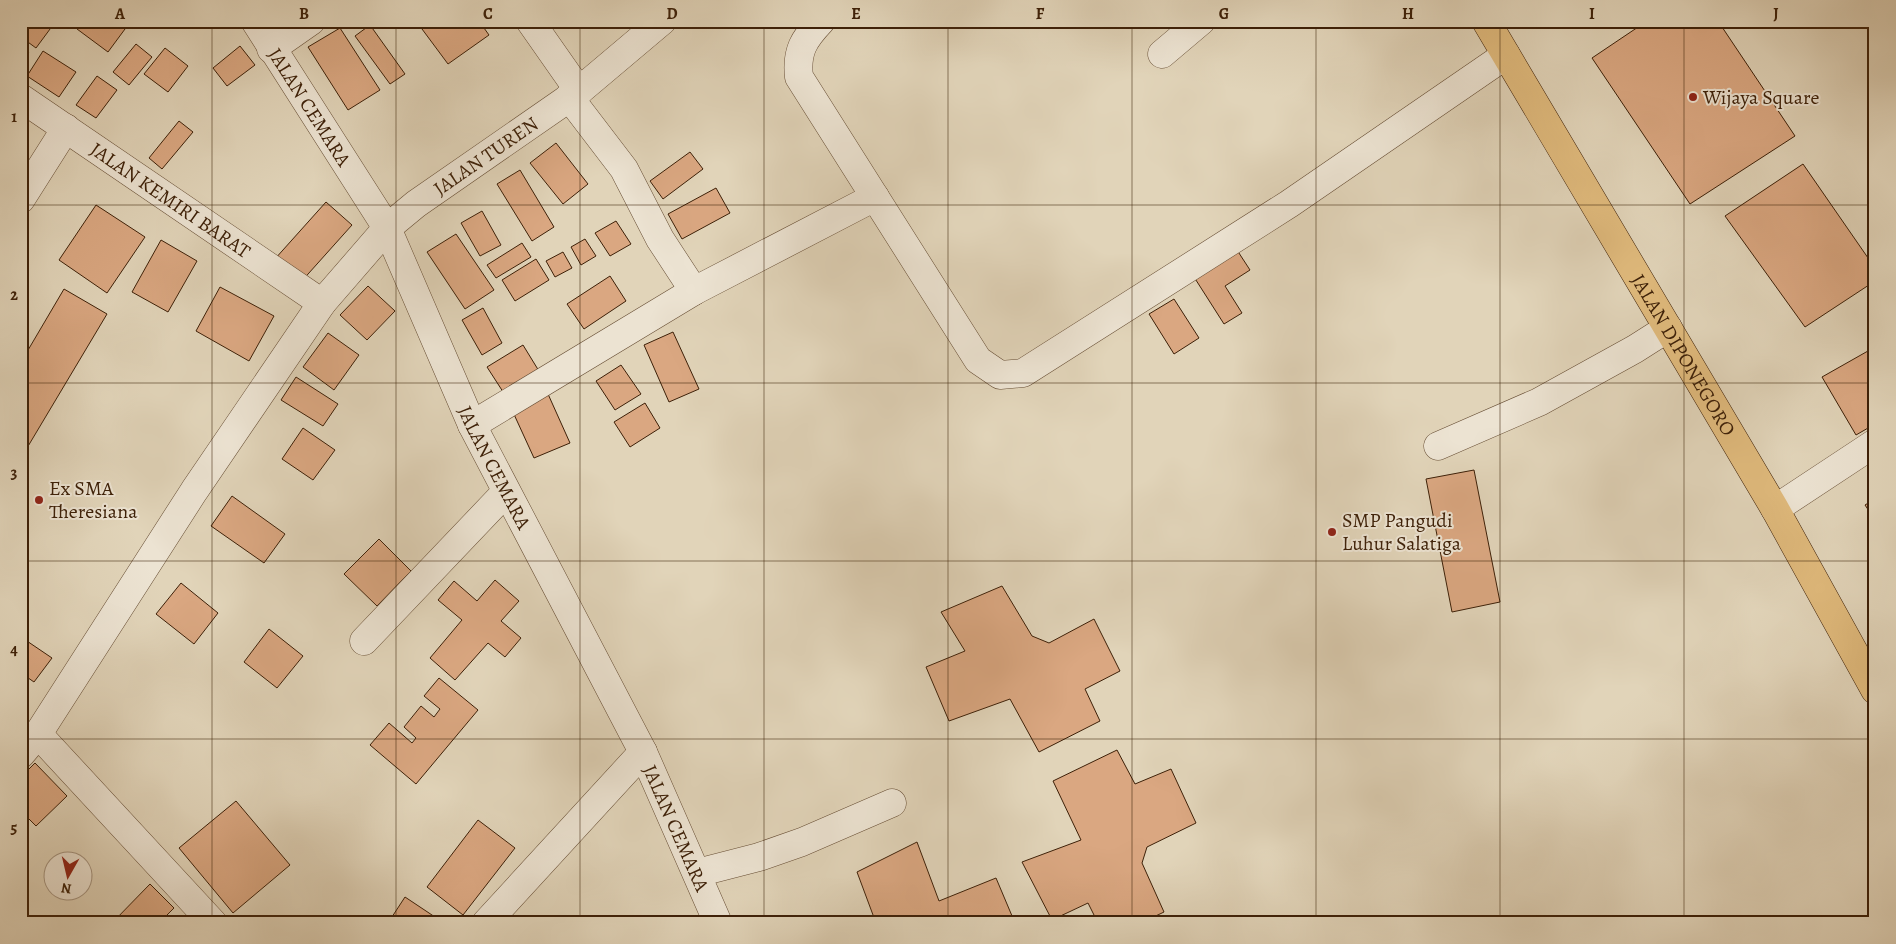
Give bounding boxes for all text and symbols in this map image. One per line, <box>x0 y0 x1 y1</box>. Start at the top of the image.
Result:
text: A <box>114 3 126 25</box>
text: B <box>299 3 309 25</box>
text: C <box>483 3 493 25</box>
text: D <box>666 3 678 25</box>
text: E <box>851 3 861 25</box>
text: F <box>1036 3 1045 25</box>
text: G <box>1219 3 1229 25</box>
text: H <box>1402 3 1414 25</box>
text: I <box>1589 3 1595 25</box>
text: J <box>1773 3 1779 25</box>
street label: JALAN CEMARA <box>262 43 358 172</box>
place label: Wijaya Square <box>1702 84 1819 111</box>
marker: Wijaya Square <box>1687 91 1699 103</box>
text: 1 <box>11 106 17 128</box>
street label: JALAN TUREN <box>428 110 543 202</box>
street label: JALAN KEMIRI BARAT <box>85 136 256 264</box>
street label: JALAN DIPONEGORO <box>1625 269 1742 441</box>
text: 2 <box>10 284 18 306</box>
street label: JALAN CEMARA <box>452 401 538 534</box>
text: 3 <box>11 462 18 484</box>
place label: Ex SMA Theresiana <box>49 475 138 525</box>
marker: Ex SMA Theresiana <box>33 494 45 506</box>
place label: SMP Pangudi Luhur Salatiga <box>1342 507 1462 557</box>
marker: SMP Pangudi Luhur Salatiga <box>1326 526 1338 538</box>
text: 4 <box>10 639 18 661</box>
street label: JALAN CEMARA <box>637 760 716 896</box>
text: 5 <box>11 817 18 839</box>
north arrow <box>42 852 92 902</box>
text: N <box>60 878 73 898</box>

